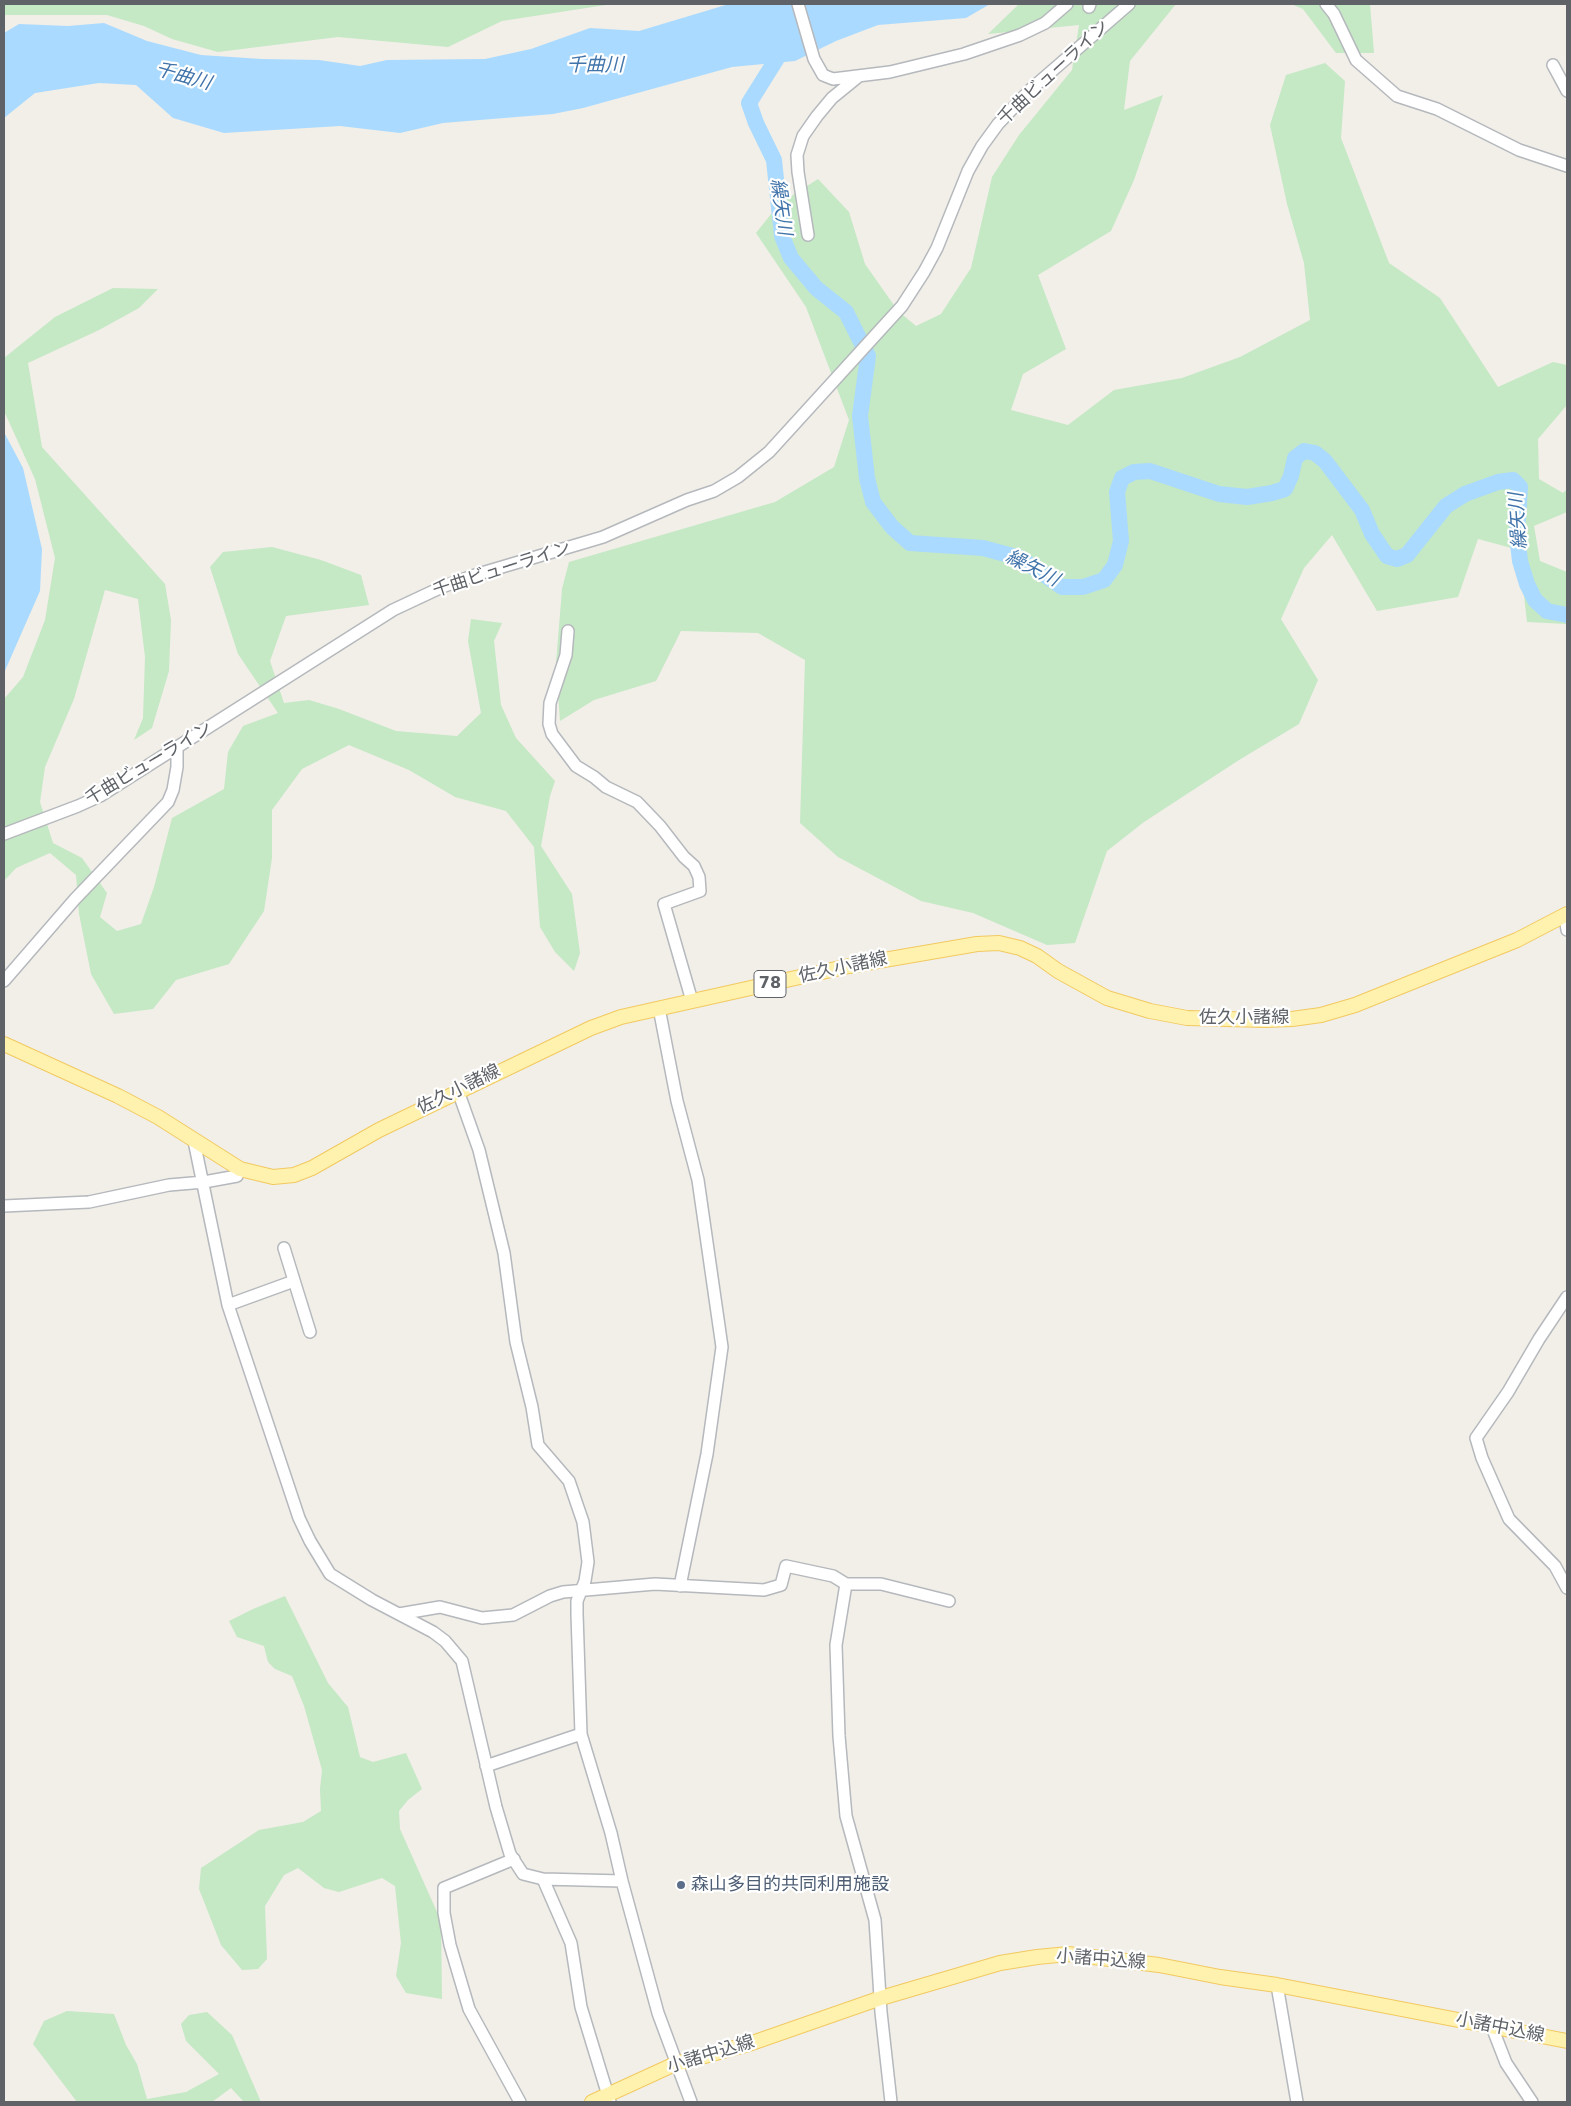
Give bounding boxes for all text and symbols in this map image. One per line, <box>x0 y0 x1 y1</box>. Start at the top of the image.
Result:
street label: 千曲ビューライン <box>994 16 1114 130</box>
water label: 千曲川 <box>567 55 623 77</box>
water label: 千曲川 <box>152 58 214 96</box>
water label: 繰矢川 <box>765 177 795 237</box>
water label: 繰矢川 <box>1506 492 1532 550</box>
street label: 千曲ビューライン <box>430 537 574 603</box>
water label: 繰矢川 <box>1001 546 1063 592</box>
street label: 千曲ビューライン <box>82 718 216 810</box>
street label: 佐久小諸線 <box>797 948 889 988</box>
road number: 78 <box>754 971 786 998</box>
street label: 佐久小諸線 <box>1199 1007 1289 1029</box>
street label: 佐久小諸線 <box>414 1061 504 1119</box>
place label: 森山多目的共同利用施設 <box>691 1874 889 1896</box>
marker: 森山多目的共同利用施設 <box>675 1879 687 1891</box>
street label: 小諸中込線 <box>1055 1946 1147 1974</box>
street label: 小諸中込線 <box>1454 2009 1546 2047</box>
street label: 小諸中込線 <box>665 2032 757 2078</box>

